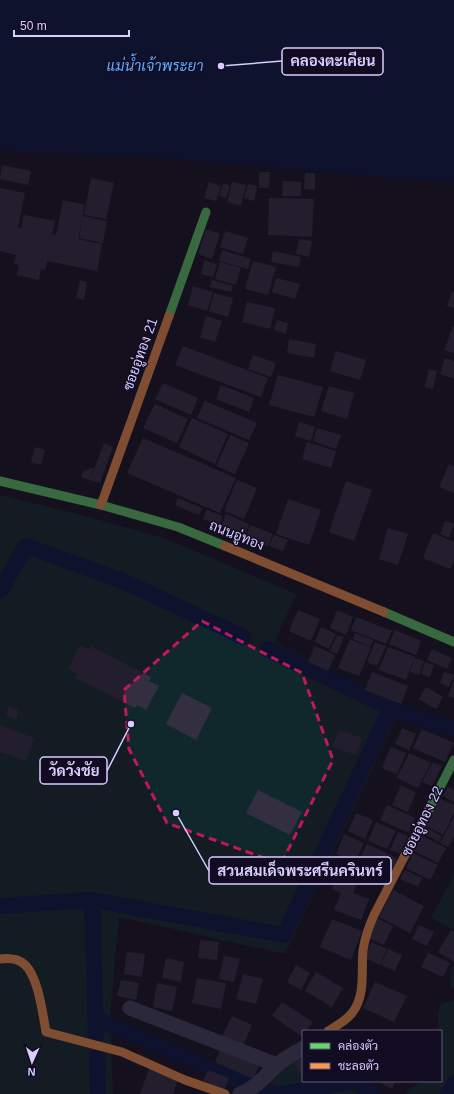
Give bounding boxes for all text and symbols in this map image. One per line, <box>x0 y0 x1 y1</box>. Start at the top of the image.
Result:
scale bar <box>14 12 129 38</box>
text: 50 m <box>20 19 47 33</box>
callout: คลองตะเคียน <box>282 48 383 75</box>
text: คลองตะเคียน <box>290 51 376 69</box>
water label: แม่น้ำเจ้าพระยา <box>107 53 203 74</box>
street label: ซอยอู่ทอง 21 <box>119 315 163 393</box>
street label: ถนนอู่ทอง <box>206 517 267 555</box>
callout: วัดวังชัย <box>40 757 107 784</box>
text: วัดวังชัย <box>48 761 100 779</box>
street label: ซอยอู่ทอง 22 <box>398 783 448 860</box>
callout: สวนสมเด็จพระศรีนครินทร์ <box>209 857 391 884</box>
text: สวนสมเด็จพระศรีนครินทร์ <box>217 860 384 879</box>
legend <box>302 1030 442 1082</box>
text: คล่องตัว <box>338 1039 378 1053</box>
north arrow <box>12 1042 52 1082</box>
text: ชะลอตัว <box>338 1059 379 1073</box>
text: N <box>27 1066 36 1078</box>

